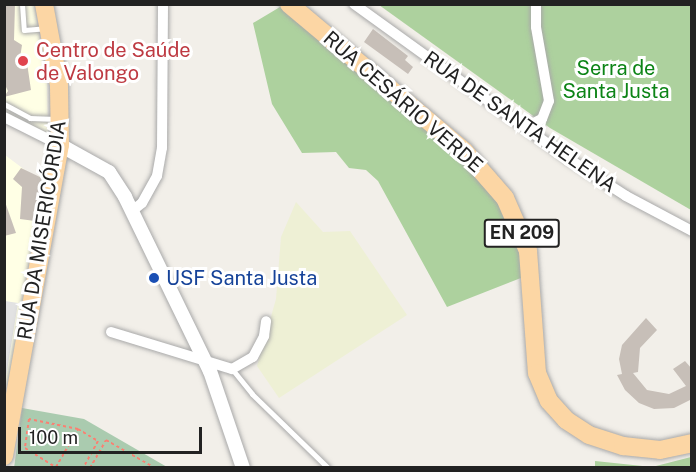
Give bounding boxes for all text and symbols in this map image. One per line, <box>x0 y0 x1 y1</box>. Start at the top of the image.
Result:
street label: RUA CESÁRIO VERDE <box>318 26 488 178</box>
place label: Centro de Saúde de Valongo <box>36 38 191 85</box>
street label: RUA DE SANTA HELENA <box>419 46 621 198</box>
marker: Centro de Saúde de Valongo <box>14 52 32 70</box>
park label: Serra de Santa Justa <box>562 56 670 103</box>
street label: RUA DA MISERICÓRDIA <box>13 118 71 342</box>
road number: EN 209 <box>483 218 561 248</box>
place label: USF Santa Justa <box>166 266 317 290</box>
marker: USF Santa Justa <box>147 271 161 285</box>
scale bar <box>21 415 206 453</box>
text: 100 m <box>29 427 78 448</box>

